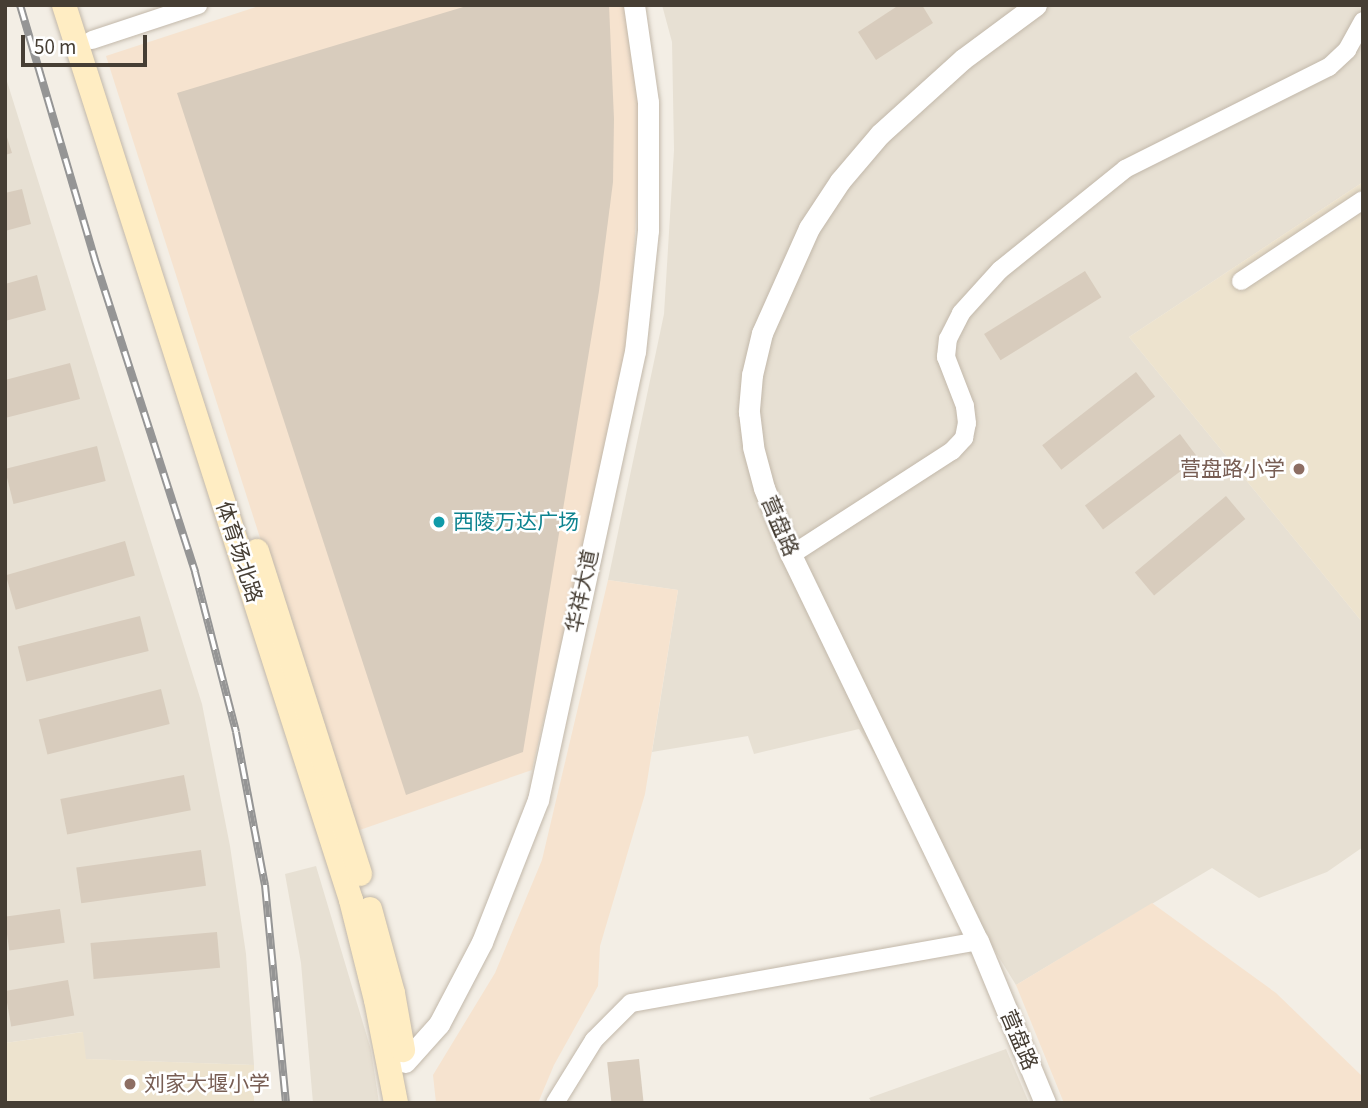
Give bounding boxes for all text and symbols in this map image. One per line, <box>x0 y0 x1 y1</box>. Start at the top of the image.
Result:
scale bar <box>24 21 150 65</box>
text: 50 m <box>34 32 76 62</box>
place label: 营盘路小学 <box>1180 456 1285 482</box>
marker: 营盘路小学 <box>1291 461 1307 477</box>
street label: 营盘路 <box>756 492 804 560</box>
street label: 体育场北路 <box>211 498 267 606</box>
place label: 西陵万达广场 <box>453 509 579 535</box>
marker: 西陵万达广场 <box>431 514 447 530</box>
street label: 华祥大道 <box>561 547 603 635</box>
street label: 营盘路 <box>995 1006 1043 1074</box>
place label: 刘家大堰小学 <box>144 1071 270 1097</box>
marker: 刘家大堰小学 <box>122 1076 138 1092</box>

